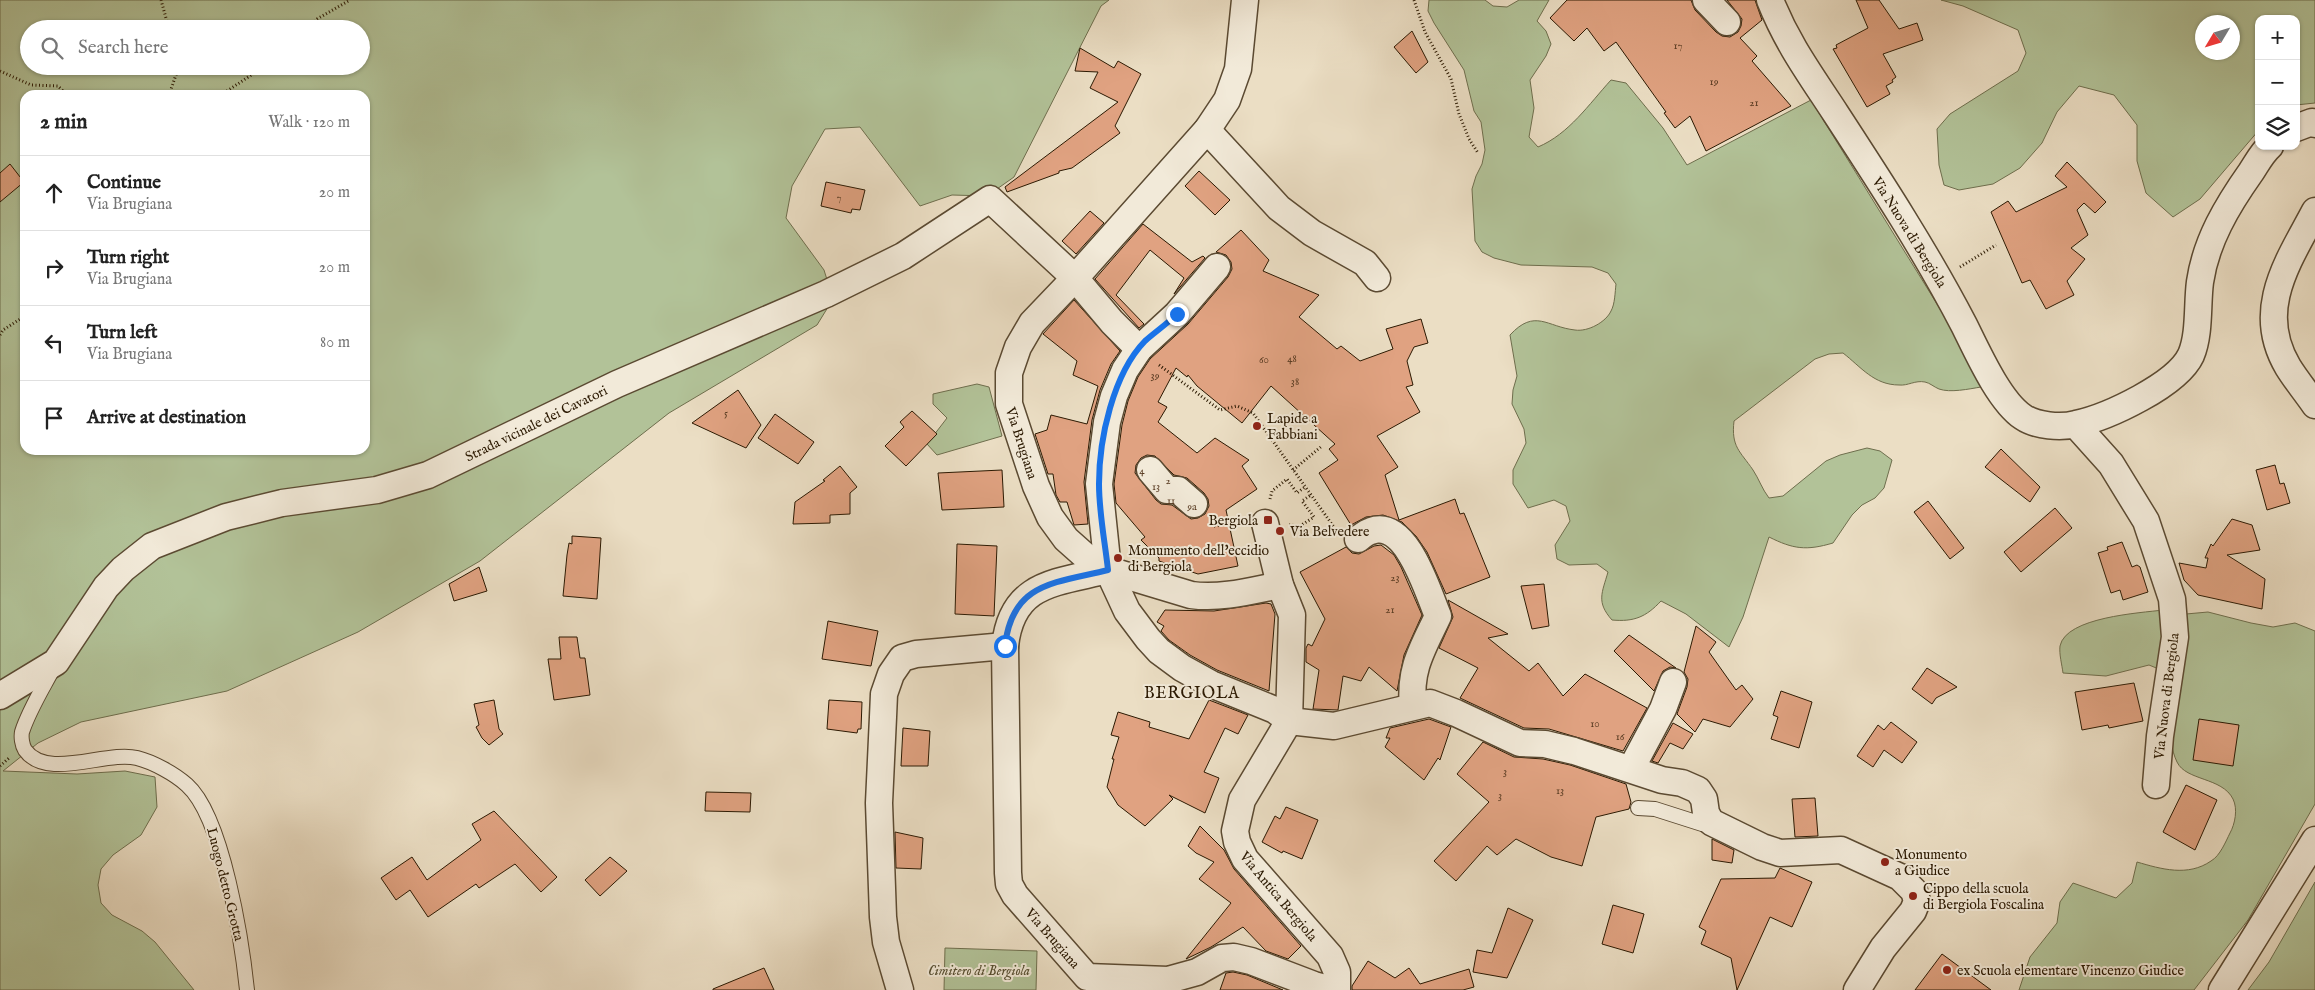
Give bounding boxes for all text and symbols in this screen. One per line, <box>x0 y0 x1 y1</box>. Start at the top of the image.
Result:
north arrow <box>2195 15 2240 60</box>
map controls <box>2255 15 2300 150</box>
button: + <box>2255 15 2300 60</box>
search box <box>20 20 370 75</box>
icon: search <box>38 34 66 62</box>
text: Search here <box>78 36 169 60</box>
house number: 17 <box>1673 39 1683 53</box>
button: − <box>2255 60 2300 105</box>
house number: 19 <box>1710 75 1719 89</box>
house number: 21 <box>1749 96 1759 110</box>
button: layers <box>2255 105 2300 150</box>
text: 2 min <box>40 109 87 136</box>
text: Walk · 120 m <box>268 113 350 133</box>
text: Continue <box>87 171 161 195</box>
street label: Via Nuova di Bergiola <box>1867 173 1951 292</box>
icon: ahead <box>40 179 68 207</box>
text: 20 m <box>319 183 350 203</box>
house number: 7 <box>836 191 842 205</box>
text: Via Brugiana <box>87 195 172 215</box>
text: Turn right <box>87 246 169 270</box>
icon: right <box>40 254 68 282</box>
text: 20 m <box>319 258 350 278</box>
text: Via Brugiana <box>87 270 172 290</box>
route end <box>1166 303 1189 326</box>
text: Turn left <box>87 321 158 345</box>
icon: left <box>40 329 68 357</box>
text: 80 m <box>320 333 350 353</box>
text: Via Brugiana <box>87 345 172 365</box>
house number: 48 <box>1287 352 1297 366</box>
house number: 60 <box>1259 353 1269 367</box>
house number: 39 <box>1151 369 1160 383</box>
house number: 38 <box>1291 375 1299 389</box>
street label: Strada vicinale dei Cavatori <box>462 381 611 466</box>
icon: arrive <box>40 404 68 432</box>
street label: Via Brugiana <box>1001 404 1041 482</box>
text: Arrive at destination <box>87 406 246 430</box>
house number: 5 <box>724 406 728 420</box>
place label: Lapide a Fabbiani <box>1267 410 1318 444</box>
marker: Lapide a Fabbiani <box>1251 420 1263 432</box>
house number: 4 <box>1139 464 1145 478</box>
house number: 2 <box>1165 474 1171 488</box>
house number: 13 <box>1152 480 1160 494</box>
house number: 11 <box>1167 494 1175 508</box>
house number: 9a <box>1186 500 1197 514</box>
place label: Bergiola <box>1209 512 1259 530</box>
marker: Bergiola <box>1262 514 1274 526</box>
place label: Via Belvedere <box>1289 523 1370 541</box>
marker: Via Belvedere <box>1274 525 1286 537</box>
place label: Monumento dell'eccidio di Bergiola <box>1128 542 1270 576</box>
marker: Monumento dell'eccidio di Bergiola <box>1112 552 1124 564</box>
house number: 23 <box>1390 571 1400 585</box>
house number: 21 <box>1385 603 1395 617</box>
street label: Via Nuova di Bergiola <box>2150 631 2184 761</box>
route start <box>994 635 1017 658</box>
district label: BERGIOLA <box>1144 684 1240 704</box>
house number: 10 <box>1590 717 1600 731</box>
house number: 16 <box>1616 730 1625 744</box>
house number: 3 <box>1503 765 1507 779</box>
house number: 13 <box>1556 784 1564 798</box>
house number: 3 <box>1498 789 1502 803</box>
street label: Luogo detto Grotta <box>202 826 248 944</box>
place label: Monumento a Giudice <box>1895 846 1968 880</box>
street label: Via Antica Bergiola <box>1235 847 1322 946</box>
marker: Monumento a Giudice <box>1879 856 1891 868</box>
place label: Cippo della scuola di Bergiola Foscalina <box>1923 880 2045 914</box>
marker: Cippo della scuola di Bergiola Foscalina <box>1907 890 1919 902</box>
street label: Via Brugiana <box>1020 904 1084 973</box>
park label: Cimitero di Bergiola <box>928 962 1030 981</box>
place label: ex Scuola elementare Vincenzo Giudice <box>1957 962 2184 980</box>
marker: ex Scuola elementare Vincenzo Giudice <box>1941 964 1953 976</box>

